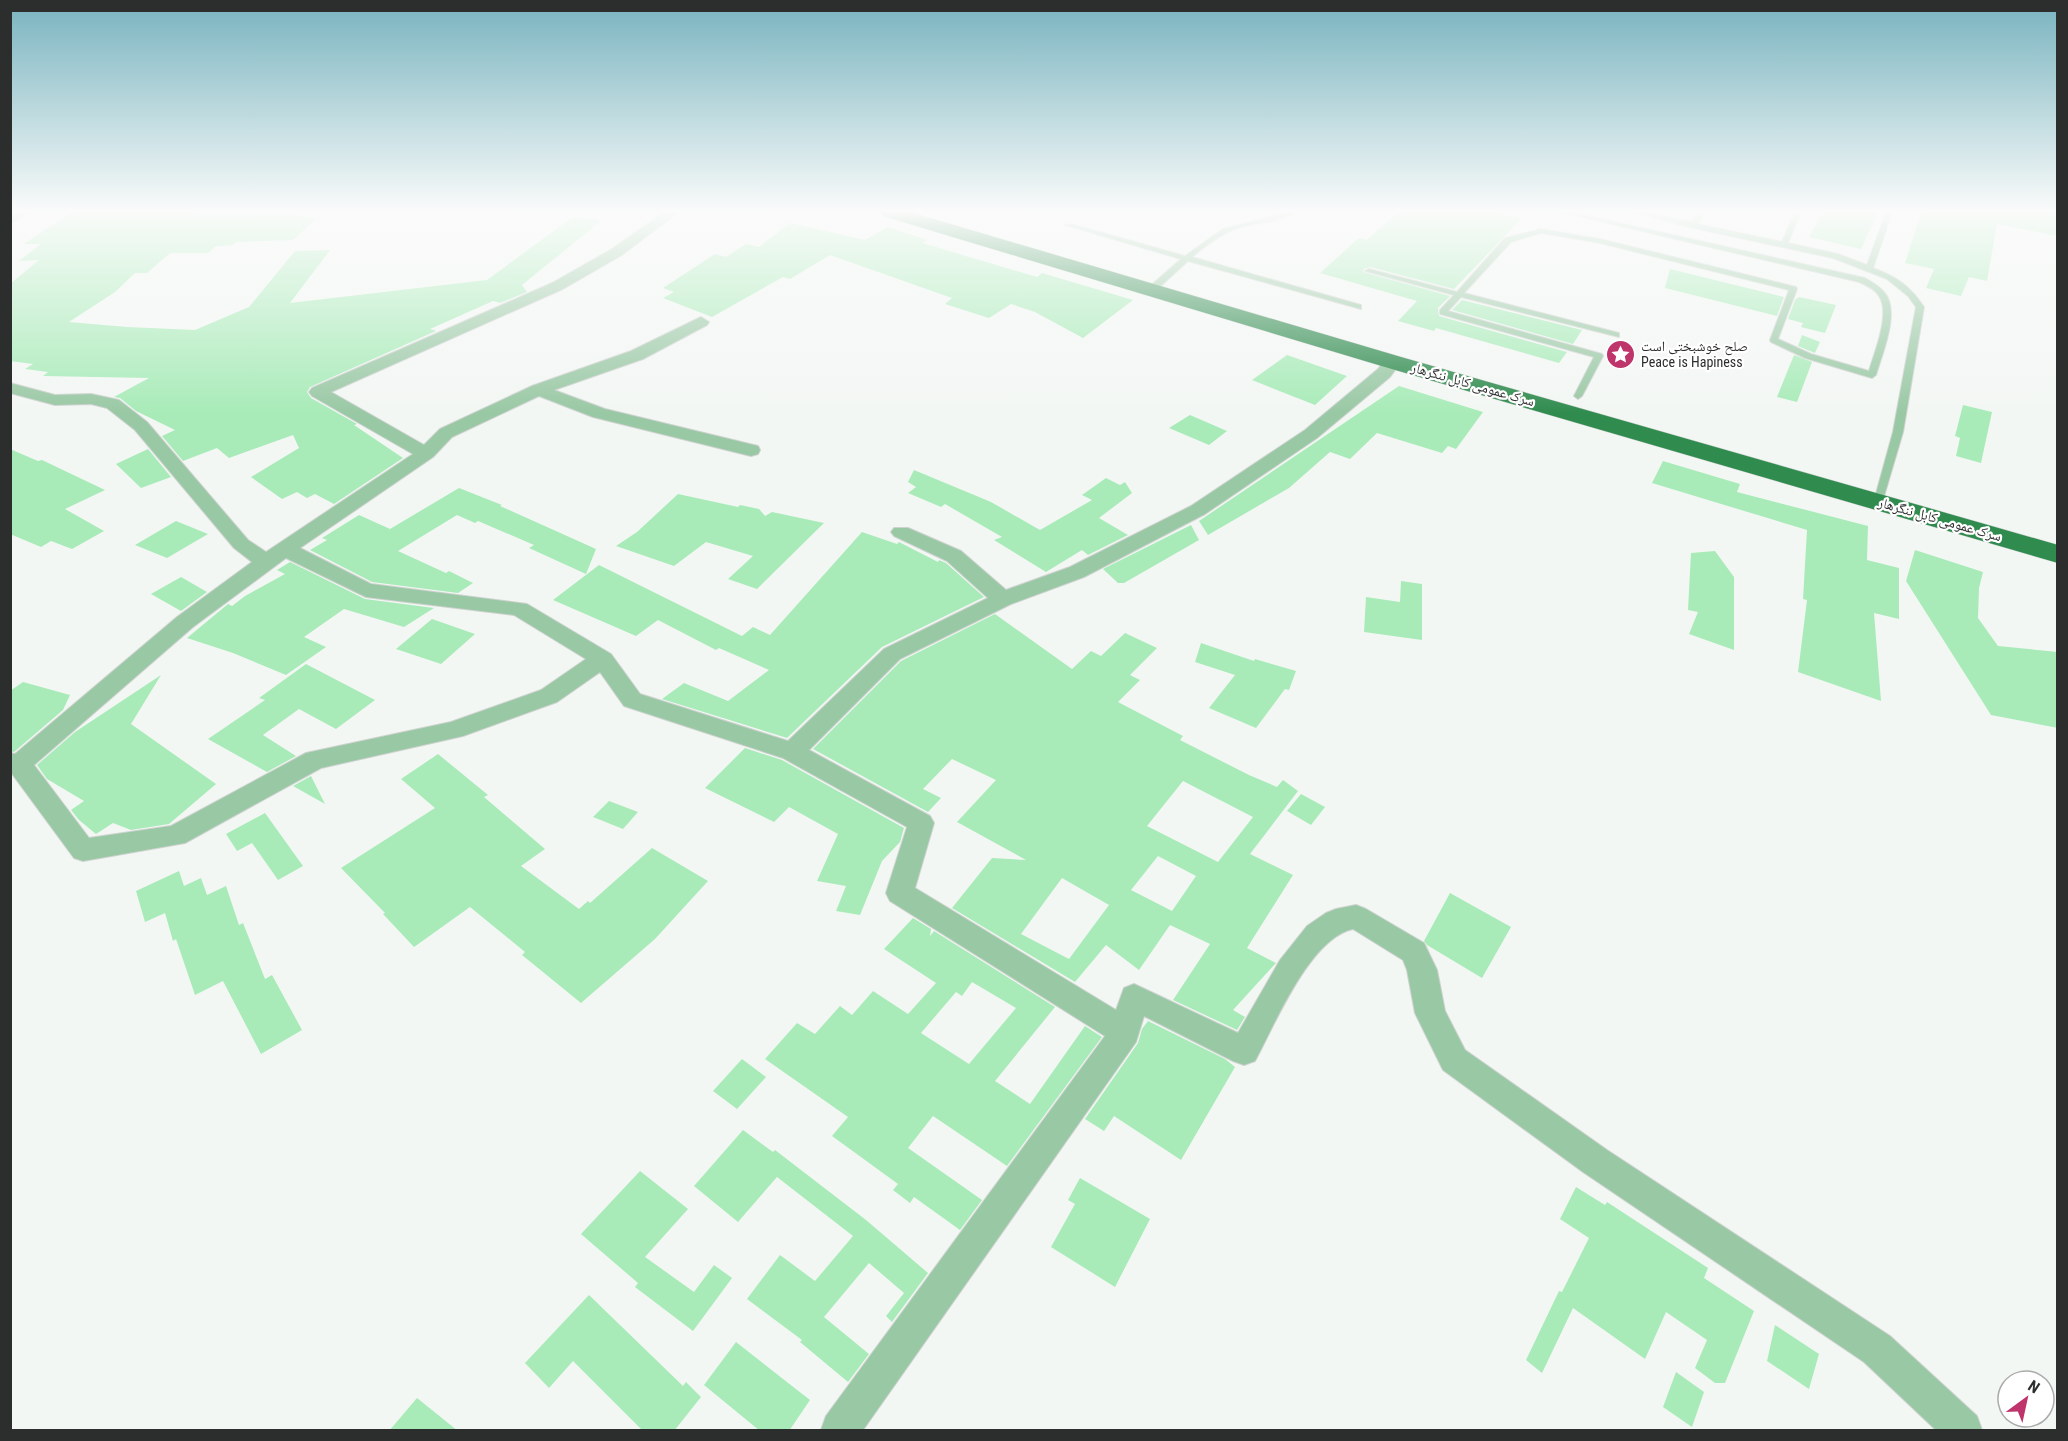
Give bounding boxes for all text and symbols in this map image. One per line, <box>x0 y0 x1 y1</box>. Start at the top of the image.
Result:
place icon: صلح خوشبختی است Peace is Hapiness <box>1604 338 1636 370</box>
place label: صلح خوشبختی است Peace is Hapiness <box>1641 338 1748 370</box>
street label: سرک عمومی کابل ننگرهار <box>1408 358 1537 410</box>
street label: سرک عمومی کابل ننگرهار <box>1875 493 2004 545</box>
north arrow <box>1996 1369 2056 1429</box>
text: N <box>2025 1376 2043 1397</box>

